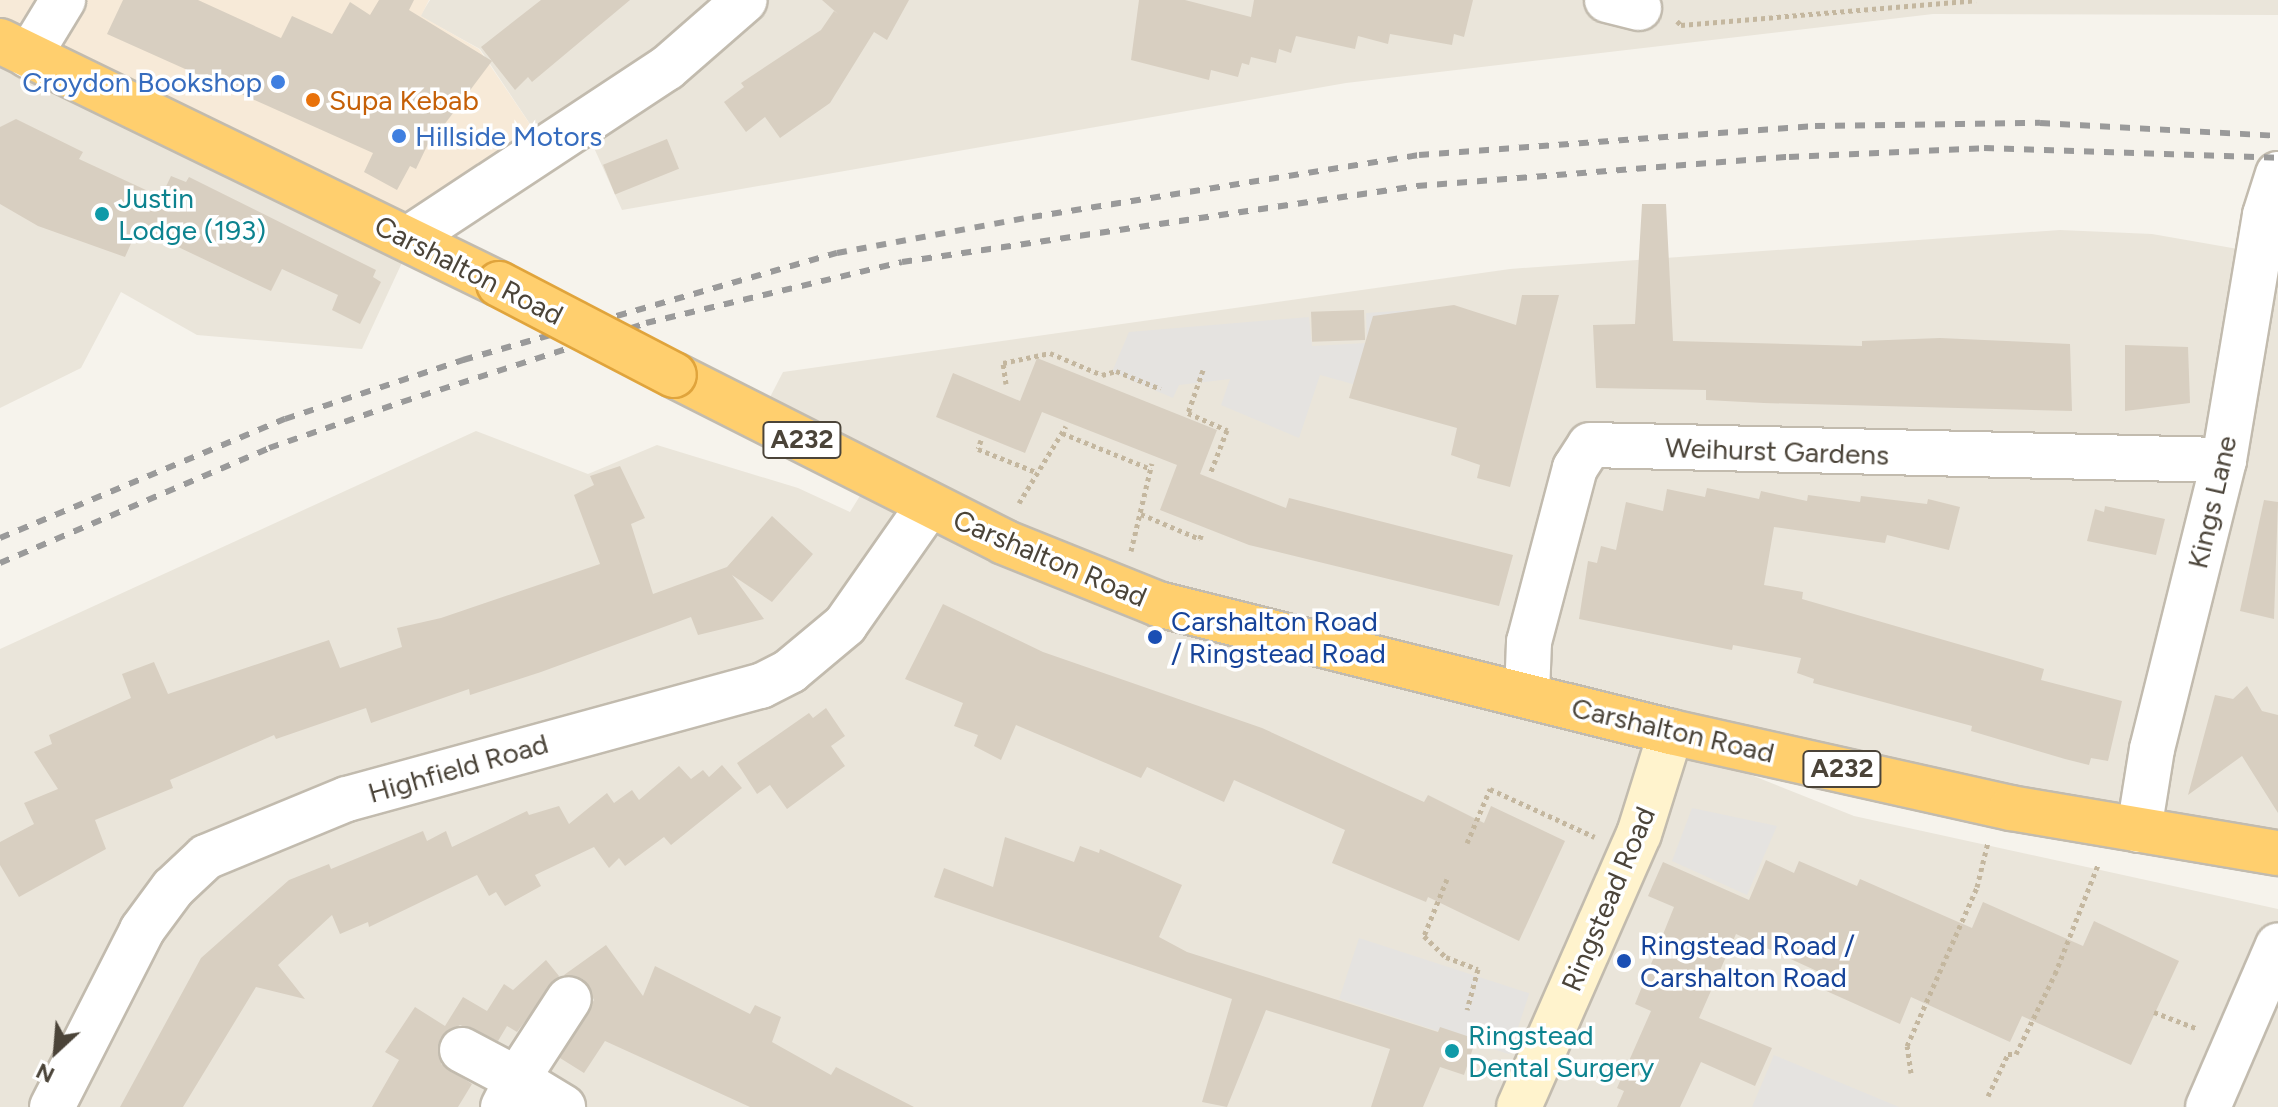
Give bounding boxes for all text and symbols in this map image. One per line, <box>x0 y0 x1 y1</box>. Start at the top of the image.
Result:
place label: Croydon Bookshop <box>22 65 262 99</box>
marker: Croydon Bookshop <box>269 73 287 91</box>
place label: Supa Kebab <box>329 83 479 117</box>
marker: Supa Kebab <box>304 91 322 109</box>
place label: Hillside Motors <box>415 119 602 153</box>
marker: Hillside Motors <box>390 127 408 145</box>
place label: Justin Lodge (193) <box>118 181 266 247</box>
marker: Justin Lodge (193) <box>93 205 111 223</box>
street label: Carshalton Road <box>369 208 569 332</box>
road number: A232 <box>762 418 842 462</box>
street label: Weihurst Gardens <box>1664 430 1890 472</box>
street label: Kings Lane <box>2180 432 2244 572</box>
street label: Carshalton Road <box>948 502 1152 614</box>
place label: Carshalton Road / Ringstead Road <box>1171 604 1386 670</box>
marker: Carshalton Road / Ringstead Road <box>1146 628 1164 646</box>
street label: Carshalton Road <box>1568 690 1778 770</box>
street label: Highfield Road <box>364 726 552 810</box>
road number: A232 <box>1802 747 1882 791</box>
street label: Ringstead Road <box>1554 802 1662 996</box>
place label: Ringstead Road / Carshalton Road <box>1640 928 1855 994</box>
marker: Ringstead Road / Carshalton Road <box>1615 952 1633 970</box>
north arrow <box>16 1011 96 1091</box>
place label: Ringstead Dental Surgery <box>1468 1018 1654 1084</box>
marker: Ringstead Dental Surgery <box>1443 1042 1461 1060</box>
text: N <box>32 1057 59 1089</box>

